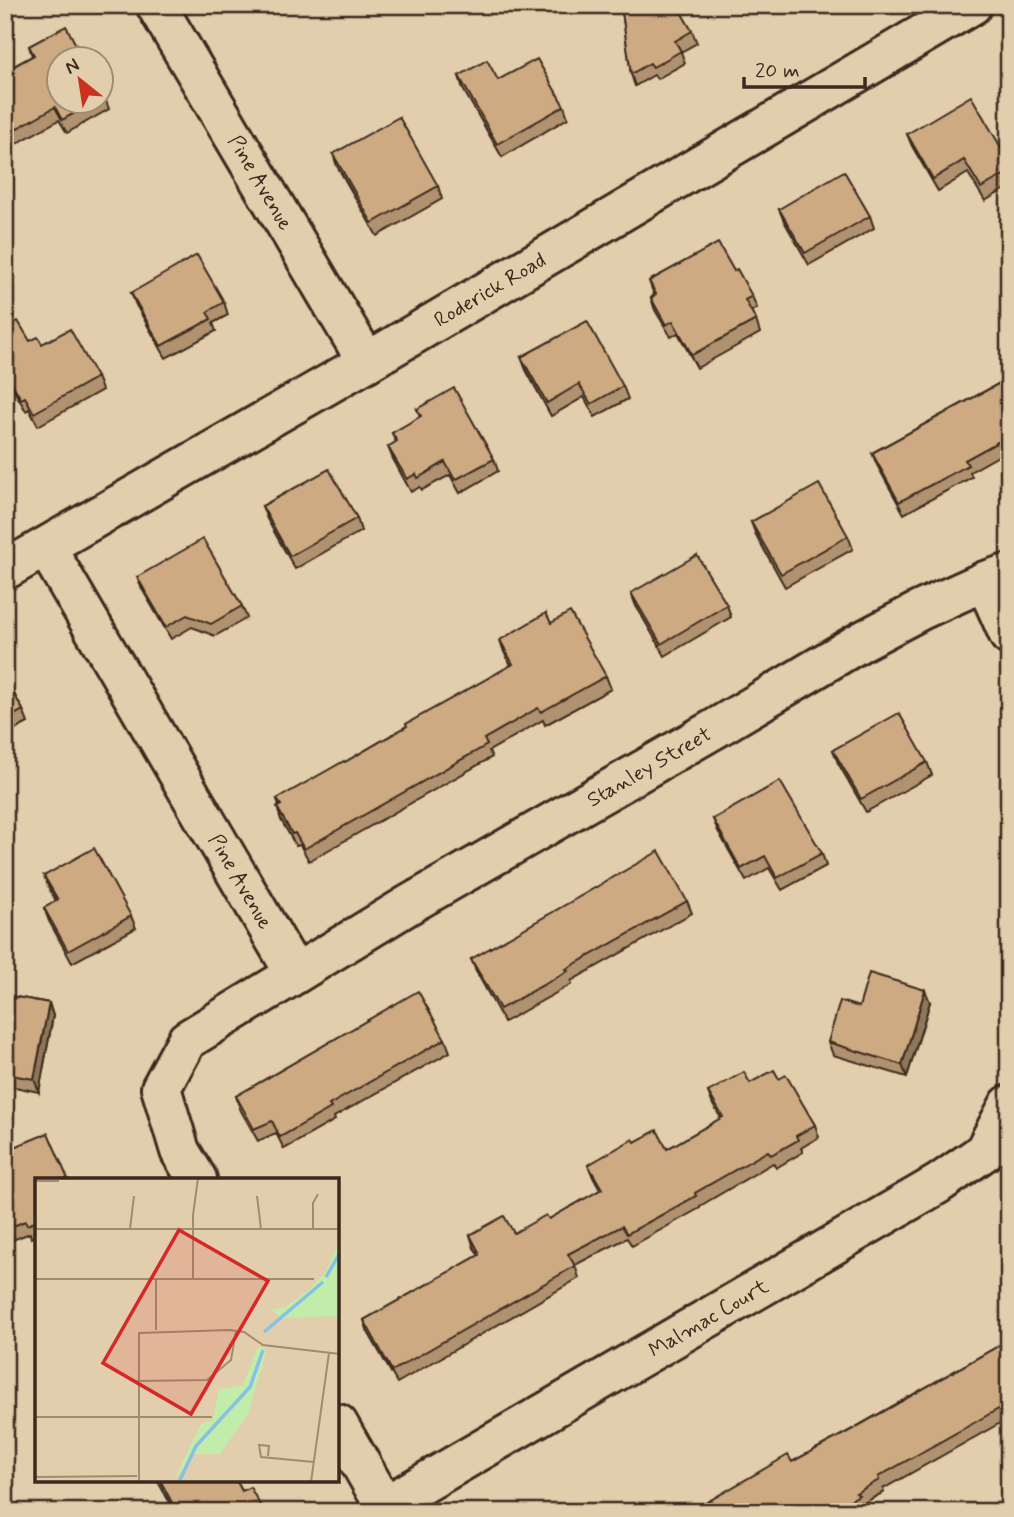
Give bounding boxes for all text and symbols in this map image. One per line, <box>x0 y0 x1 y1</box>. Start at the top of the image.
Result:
north arrow <box>46 46 116 116</box>
scale bar <box>744 46 865 90</box>
text: N <box>61 53 84 81</box>
text: 20 m <box>755 57 800 85</box>
street label: Pine Avenue <box>221 130 299 236</box>
street label: Roderick Road <box>429 247 551 334</box>
street label: Stanley Street <box>582 721 717 814</box>
street label: Pine Avenue <box>201 829 279 935</box>
inset map <box>35 1178 340 1482</box>
street label: Malmac Court <box>644 1272 774 1365</box>

